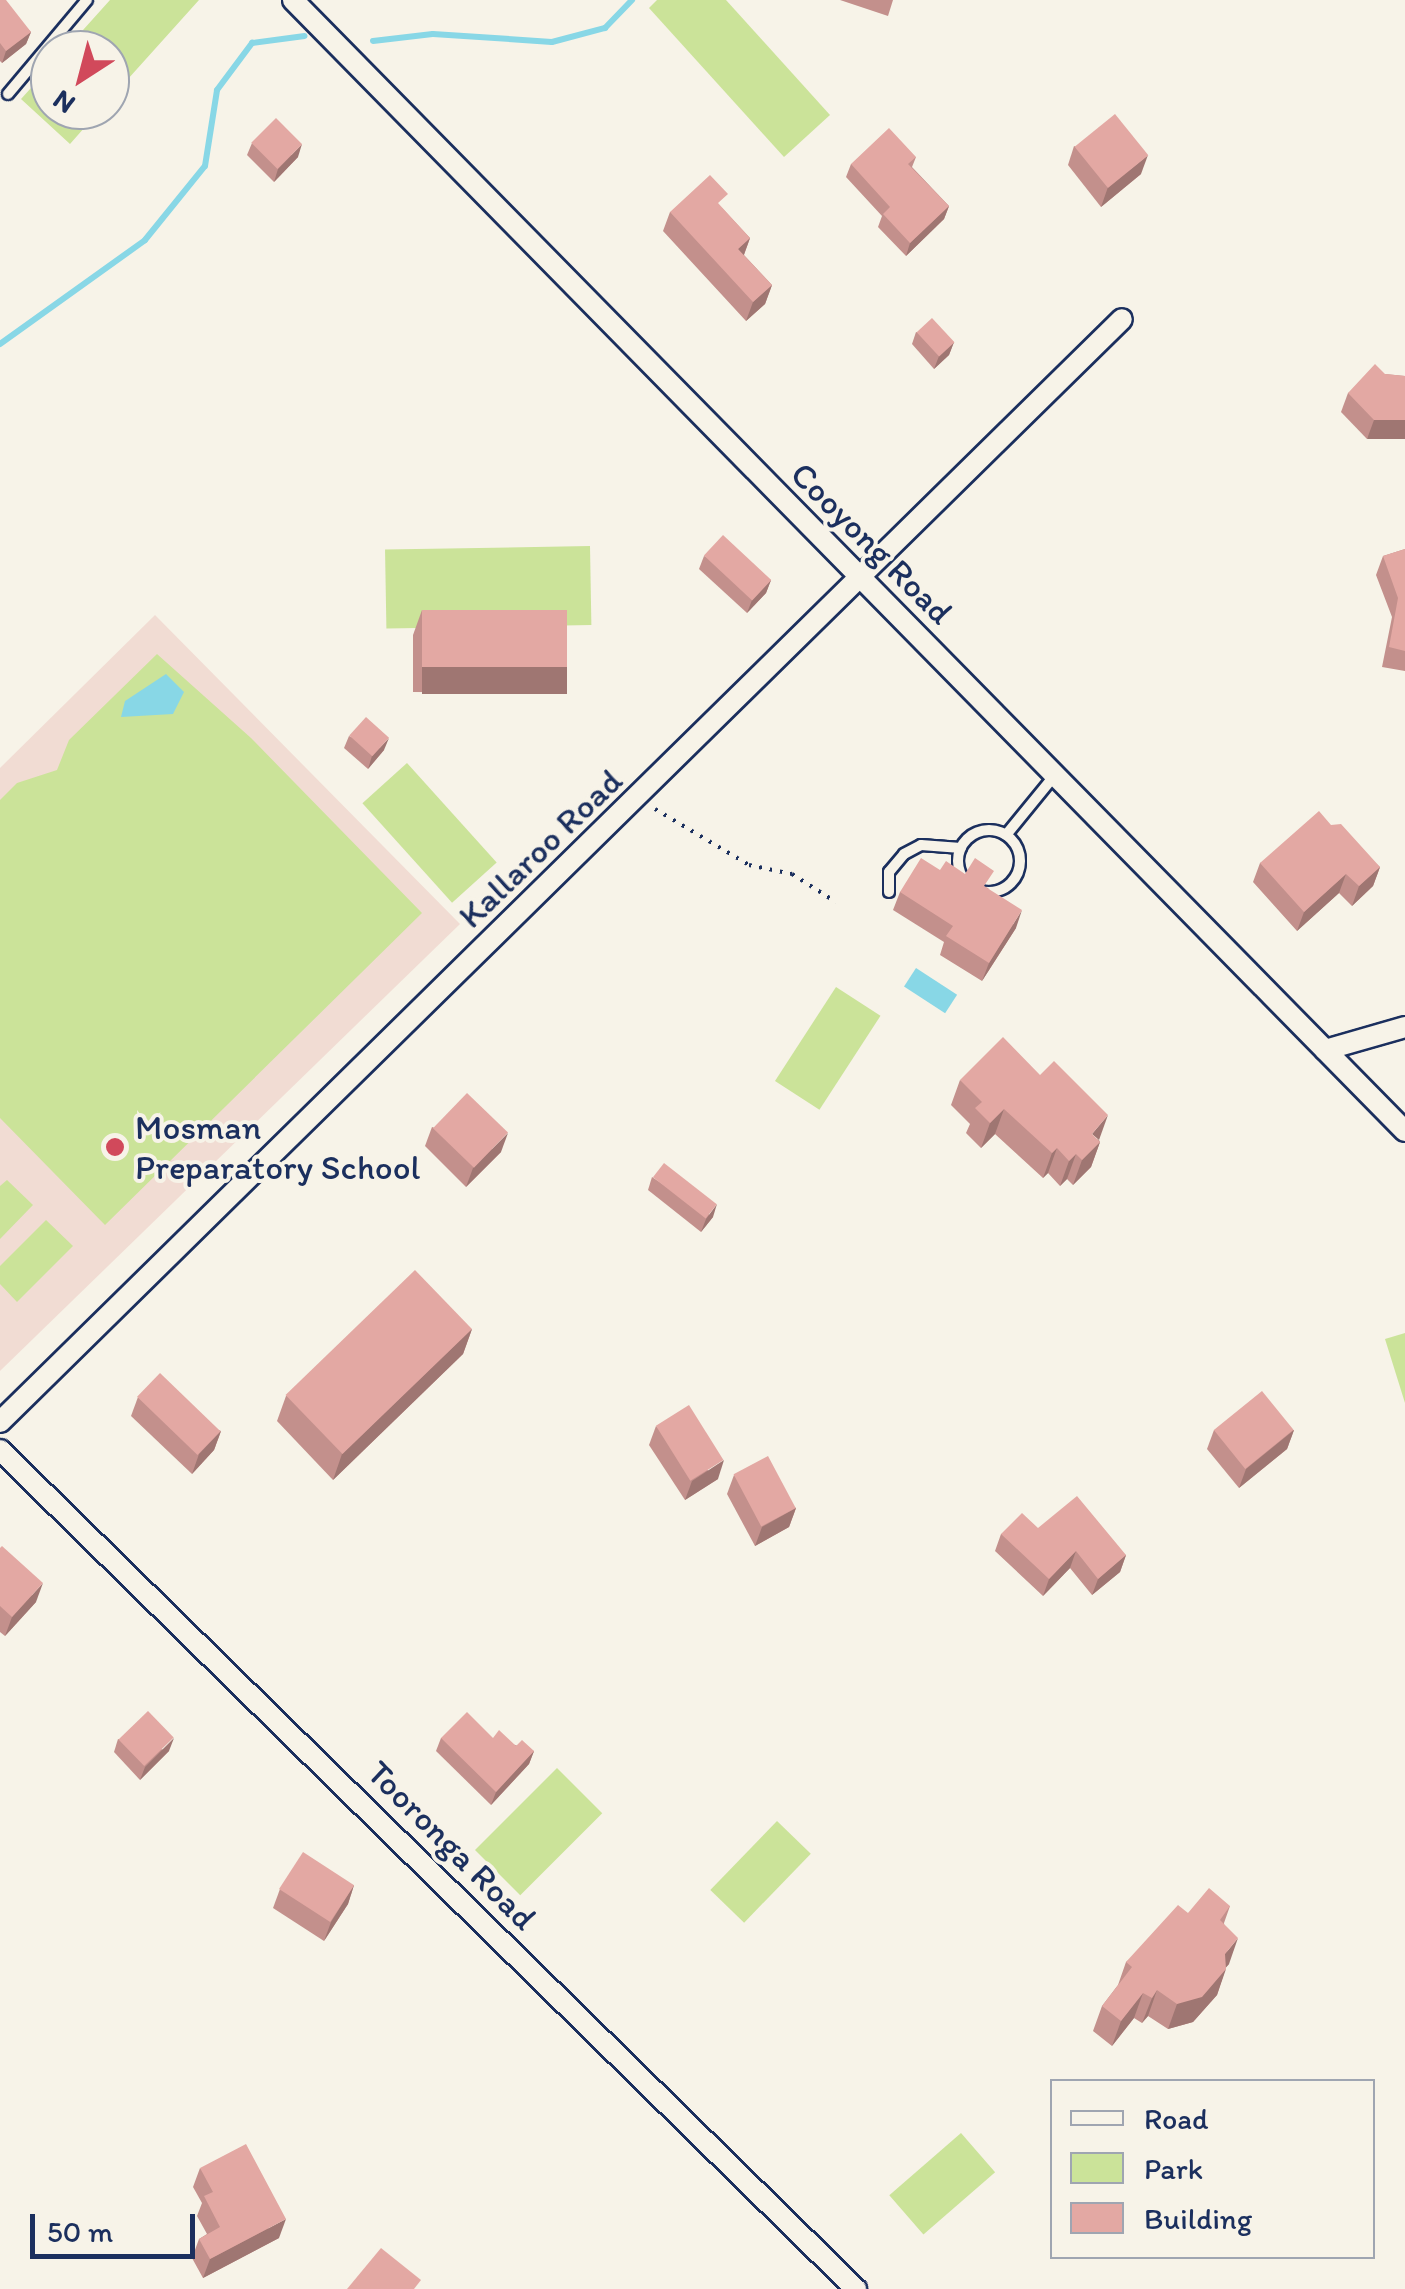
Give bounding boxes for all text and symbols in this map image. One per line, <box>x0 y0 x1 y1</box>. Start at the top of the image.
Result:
north arrow <box>30 30 130 130</box>
text: N <box>46 83 81 122</box>
street label: Cooyong Road <box>782 453 962 633</box>
street label: Kallaroo Road <box>450 760 630 936</box>
place label: Mosman Preparatory School <box>135 1106 420 1188</box>
marker: Mosman Preparatory School <box>104 1136 126 1158</box>
street label: Tooronga Road <box>359 1752 545 1938</box>
legend <box>1050 2079 1375 2259</box>
text: Road <box>1144 2100 1209 2137</box>
text: Park <box>1144 2150 1203 2187</box>
scale bar <box>35 2194 200 2256</box>
text: Building <box>1144 2200 1252 2237</box>
text: 50 m <box>47 2213 113 2250</box>

